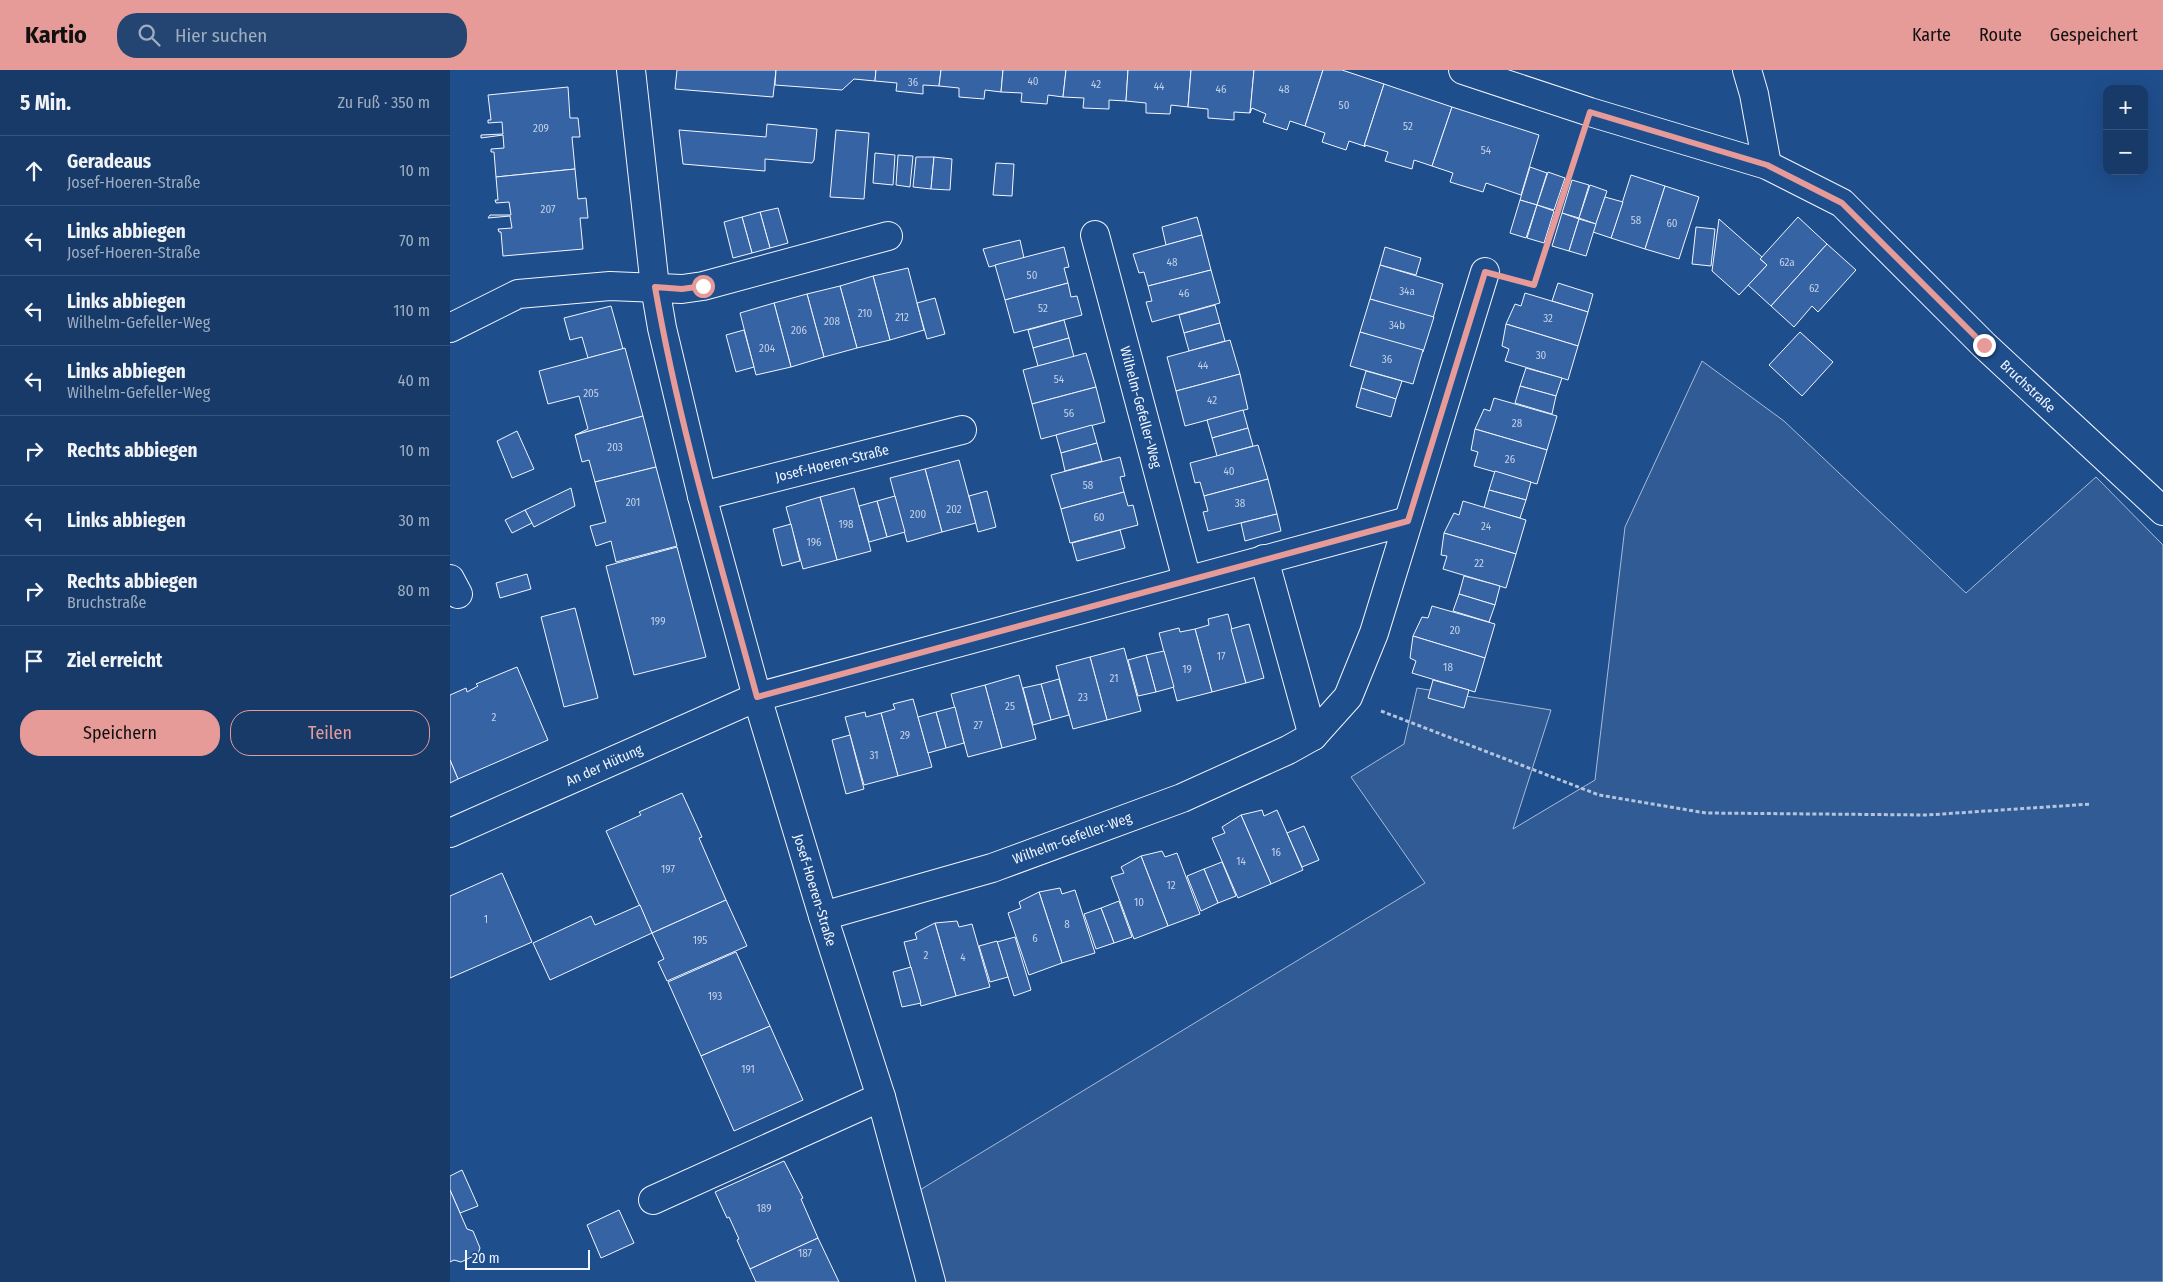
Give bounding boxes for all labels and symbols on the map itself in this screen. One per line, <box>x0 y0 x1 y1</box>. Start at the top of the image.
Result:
house number: 40 <box>1027 75 1039 88</box>
house number: 36 <box>908 76 919 89</box>
house number: 42 <box>1091 78 1101 91</box>
house number: 44 <box>1154 80 1165 93</box>
house number: 46 <box>1216 83 1227 96</box>
house number: 48 <box>1279 83 1290 96</box>
house number: 50 <box>1339 99 1350 112</box>
house number: 52 <box>1403 120 1413 133</box>
house number: 209 <box>533 122 549 135</box>
house number: 54 <box>1481 144 1492 157</box>
house number: 207 <box>541 203 556 216</box>
house number: 58 <box>1631 214 1642 227</box>
house number: 60 <box>1666 217 1678 230</box>
house number: 48 <box>1167 256 1178 269</box>
house number: 62a <box>1779 256 1795 269</box>
house number: 50 <box>1027 269 1038 282</box>
route start <box>692 275 715 298</box>
house number: 62 <box>1809 282 1819 295</box>
house number: 34a <box>1399 285 1415 298</box>
house number: 46 <box>1179 287 1190 300</box>
house number: 52 <box>1038 302 1048 315</box>
house number: 210 <box>858 307 873 320</box>
house number: 212 <box>895 311 909 324</box>
house number: 32 <box>1543 312 1553 325</box>
house number: 208 <box>824 315 841 328</box>
house number: 34b <box>1389 319 1405 332</box>
house number: 206 <box>791 324 808 337</box>
route end <box>1973 334 1996 357</box>
house number: 204 <box>759 342 776 355</box>
street label: Wilhelm-Gefeller-Weg <box>1116 344 1165 470</box>
house number: 30 <box>1536 349 1547 362</box>
house number: 36 <box>1382 353 1393 366</box>
street label: Bruchstraße <box>1996 356 2059 416</box>
house number: 44 <box>1198 359 1209 372</box>
house number: 54 <box>1054 373 1065 386</box>
house number: 205 <box>583 387 599 400</box>
house number: 42 <box>1207 394 1217 407</box>
house number: 56 <box>1064 407 1075 420</box>
house number: 28 <box>1512 417 1523 430</box>
house number: 203 <box>607 441 623 454</box>
street label: Josef-Hoeren-Straße <box>773 441 891 486</box>
house number: 26 <box>1505 453 1516 466</box>
house number: 40 <box>1223 465 1235 478</box>
house number: 58 <box>1083 479 1094 492</box>
house number: 201 <box>626 496 640 509</box>
house number: 38 <box>1235 497 1246 510</box>
house number: 202 <box>946 503 962 516</box>
house number: 200 <box>910 508 926 521</box>
house number: 60 <box>1093 511 1105 524</box>
house number: 198 <box>838 518 854 531</box>
house number: 24 <box>1481 520 1492 533</box>
house number: 196 <box>806 536 822 549</box>
house number: 22 <box>1474 557 1484 570</box>
house number: 199 <box>651 615 665 628</box>
house number: 20 <box>1450 624 1461 637</box>
house number: 17 <box>1217 650 1226 663</box>
house number: 18 <box>1443 661 1453 674</box>
house number: 19 <box>1182 663 1192 676</box>
house number: 21 <box>1110 672 1118 685</box>
house number: 23 <box>1078 691 1088 704</box>
house number: 25 <box>1005 700 1015 713</box>
house number: 2 <box>492 711 497 724</box>
house number: 27 <box>973 719 983 732</box>
house number: 29 <box>900 729 910 742</box>
street label: An der Hütung <box>563 741 646 790</box>
house number: 31 <box>870 749 879 762</box>
street label: Wilhelm-Gefeller-Weg <box>1010 809 1134 868</box>
street label: Josef-Hoeren-Straße <box>789 832 840 948</box>
house number: 16 <box>1271 846 1281 859</box>
house number: 14 <box>1236 855 1246 868</box>
house number: 197 <box>661 863 676 876</box>
house number: 12 <box>1166 879 1176 892</box>
house number: 10 <box>1134 896 1144 909</box>
house number: 1 <box>484 913 488 926</box>
house number: 8 <box>1064 918 1070 931</box>
house number: 6 <box>1032 932 1038 945</box>
house number: 195 <box>693 934 707 947</box>
house number: 2 <box>924 949 929 962</box>
house number: 4 <box>960 951 966 964</box>
house number: 193 <box>708 990 722 1003</box>
house number: 191 <box>741 1063 755 1076</box>
house number: 189 <box>757 1202 771 1215</box>
scale bar <box>465 1247 590 1270</box>
house number: 187 <box>798 1247 813 1260</box>

